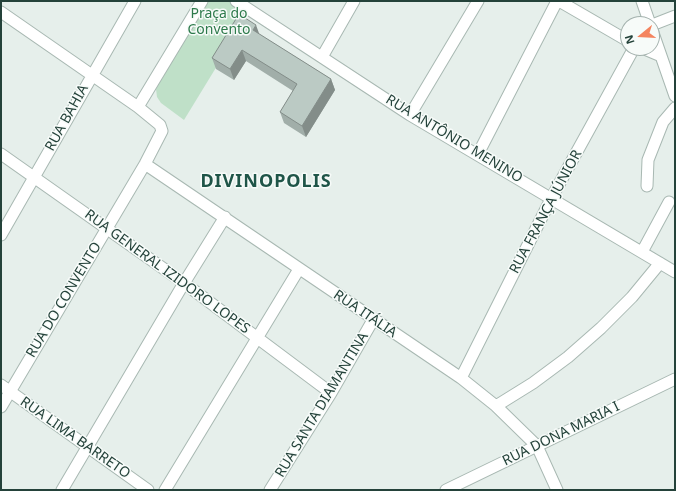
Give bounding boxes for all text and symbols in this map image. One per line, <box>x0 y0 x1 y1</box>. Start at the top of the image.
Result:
park label: Praça do Convento <box>187 6 251 38</box>
north arrow <box>620 16 660 56</box>
text: N <box>621 33 638 46</box>
street label: RUA BAHIA <box>42 82 92 154</box>
street label: RUA ANTÔNIO MENINO <box>382 91 526 187</box>
street label: RUA FRANÇA JÚNIOR <box>506 147 586 277</box>
district label: DIVINOPOLIS <box>200 171 332 193</box>
street label: RUA GENERAL IZIDORO LOPES <box>81 206 253 338</box>
street label: RUA DO CONVENTO <box>23 239 105 361</box>
street label: RUA ITÁLIA <box>330 287 400 341</box>
street label: RUA SANTA DIAMANTINA <box>272 329 372 481</box>
street label: RUA LIMA BARRETO <box>17 394 133 482</box>
street label: RUA DONA MARIA I <box>500 398 622 470</box>

